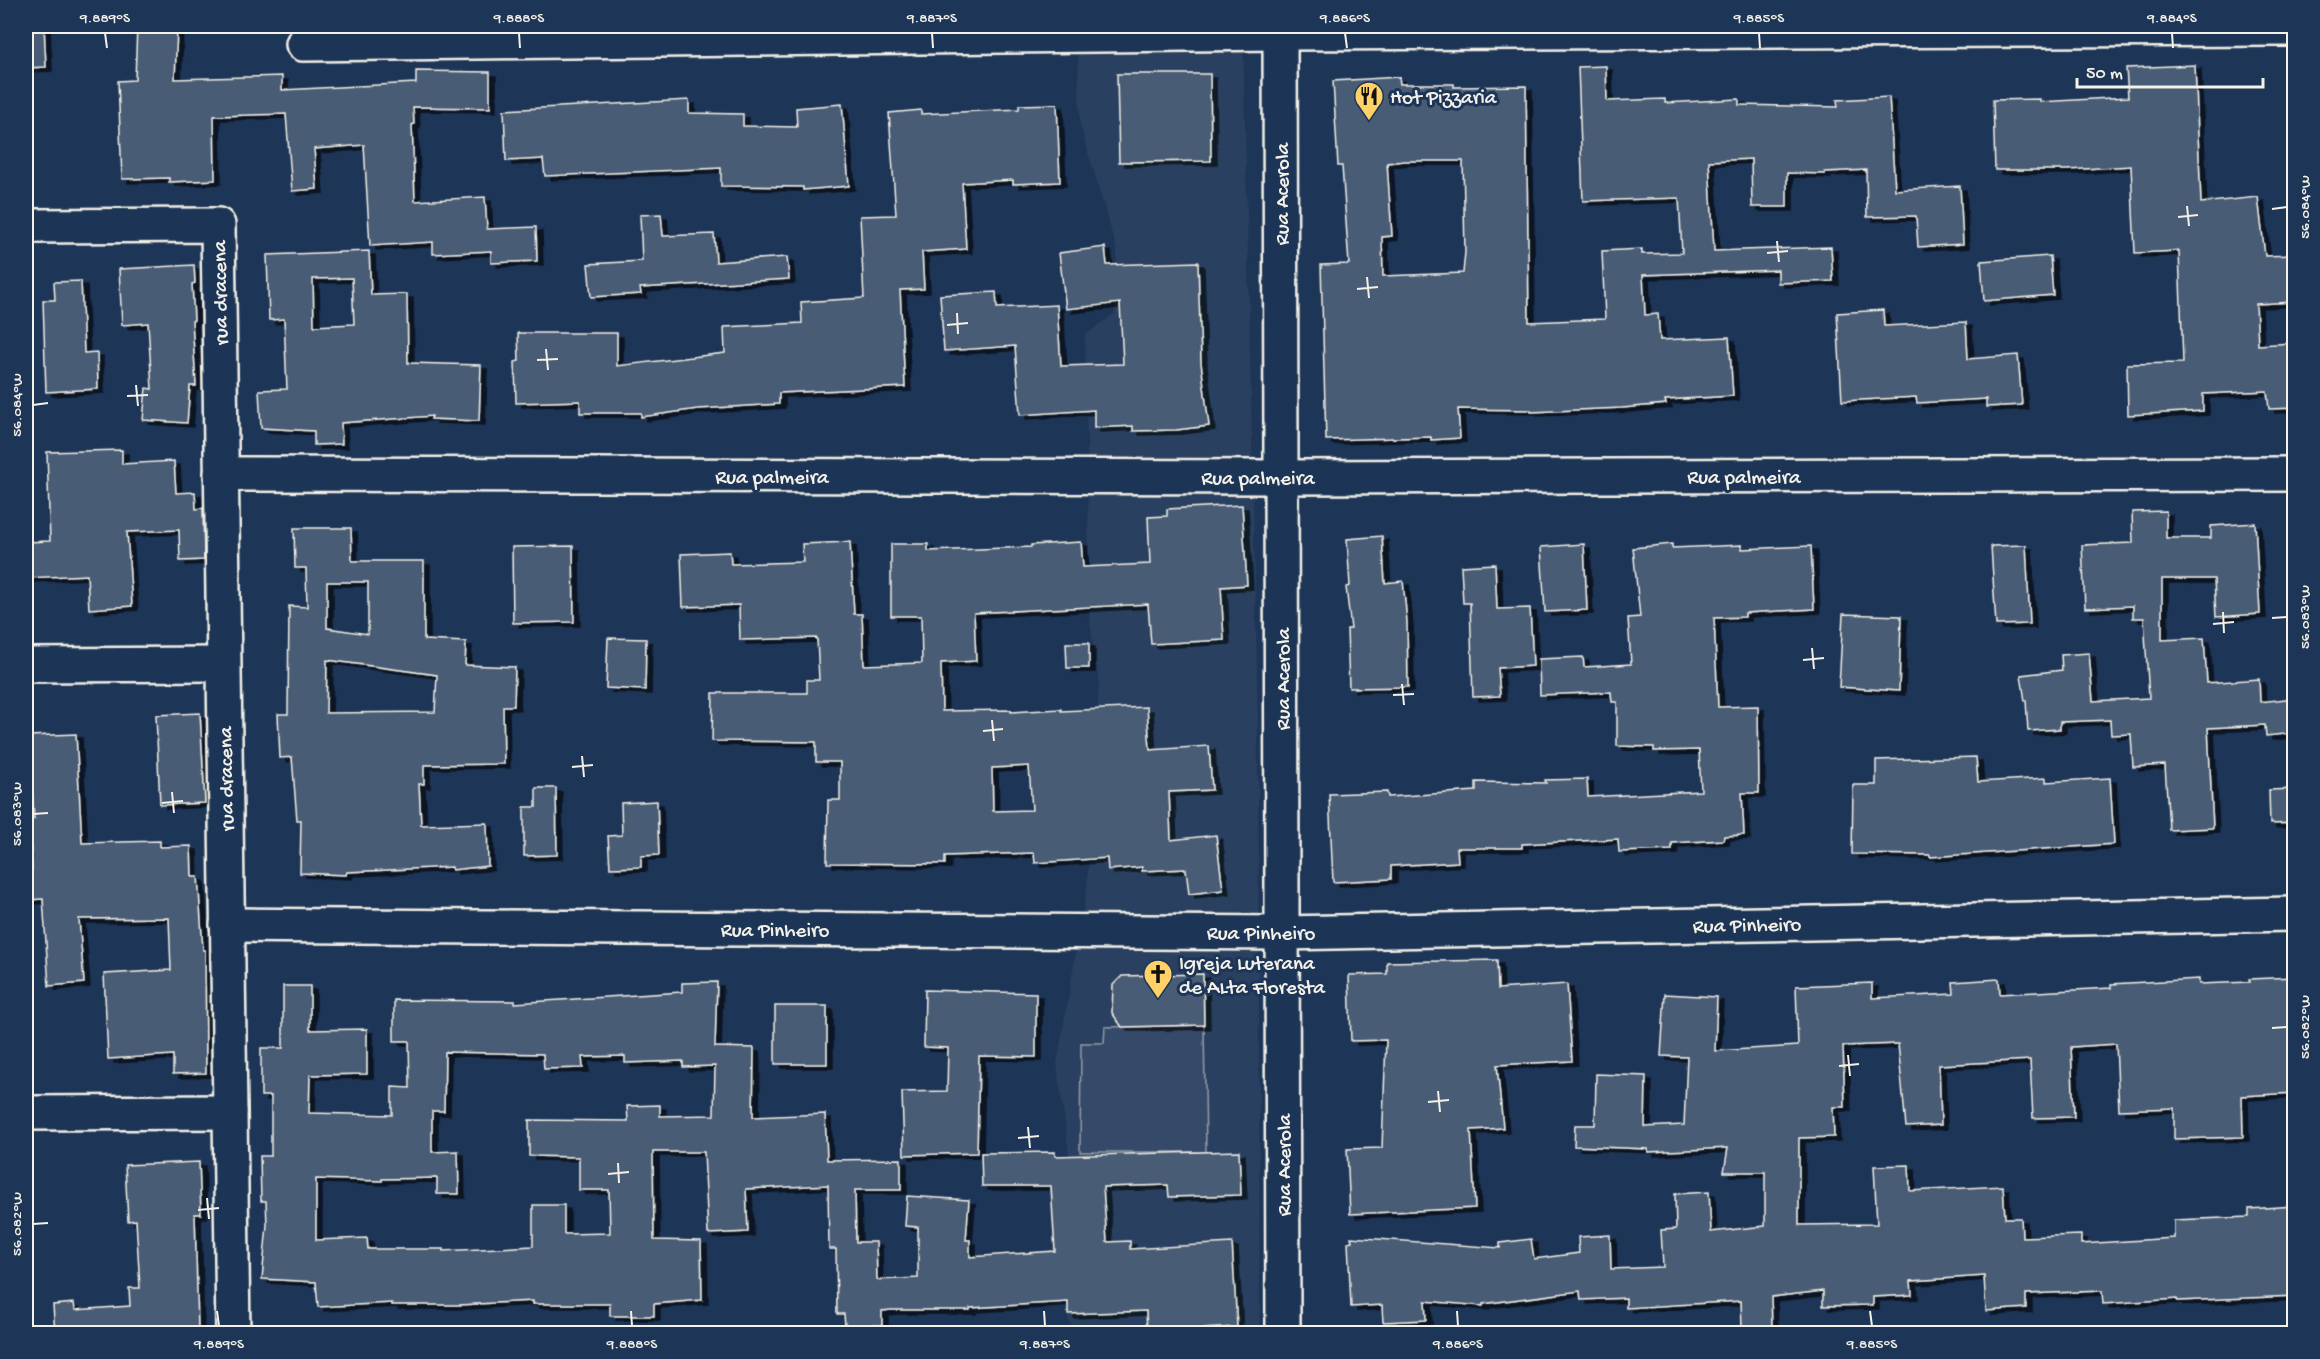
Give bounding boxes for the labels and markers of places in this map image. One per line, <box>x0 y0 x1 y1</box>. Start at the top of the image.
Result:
restaurant icon: Hot Pizzaria <box>1353 80 1385 122</box>
place label: Hot Pizzaria <box>1390 87 1498 112</box>
place label: Igreja Luterana de ALta Floresta <box>1179 953 1326 1002</box>
church icon: Igreja Luterana de ALta Floresta <box>1142 958 1174 1000</box>

